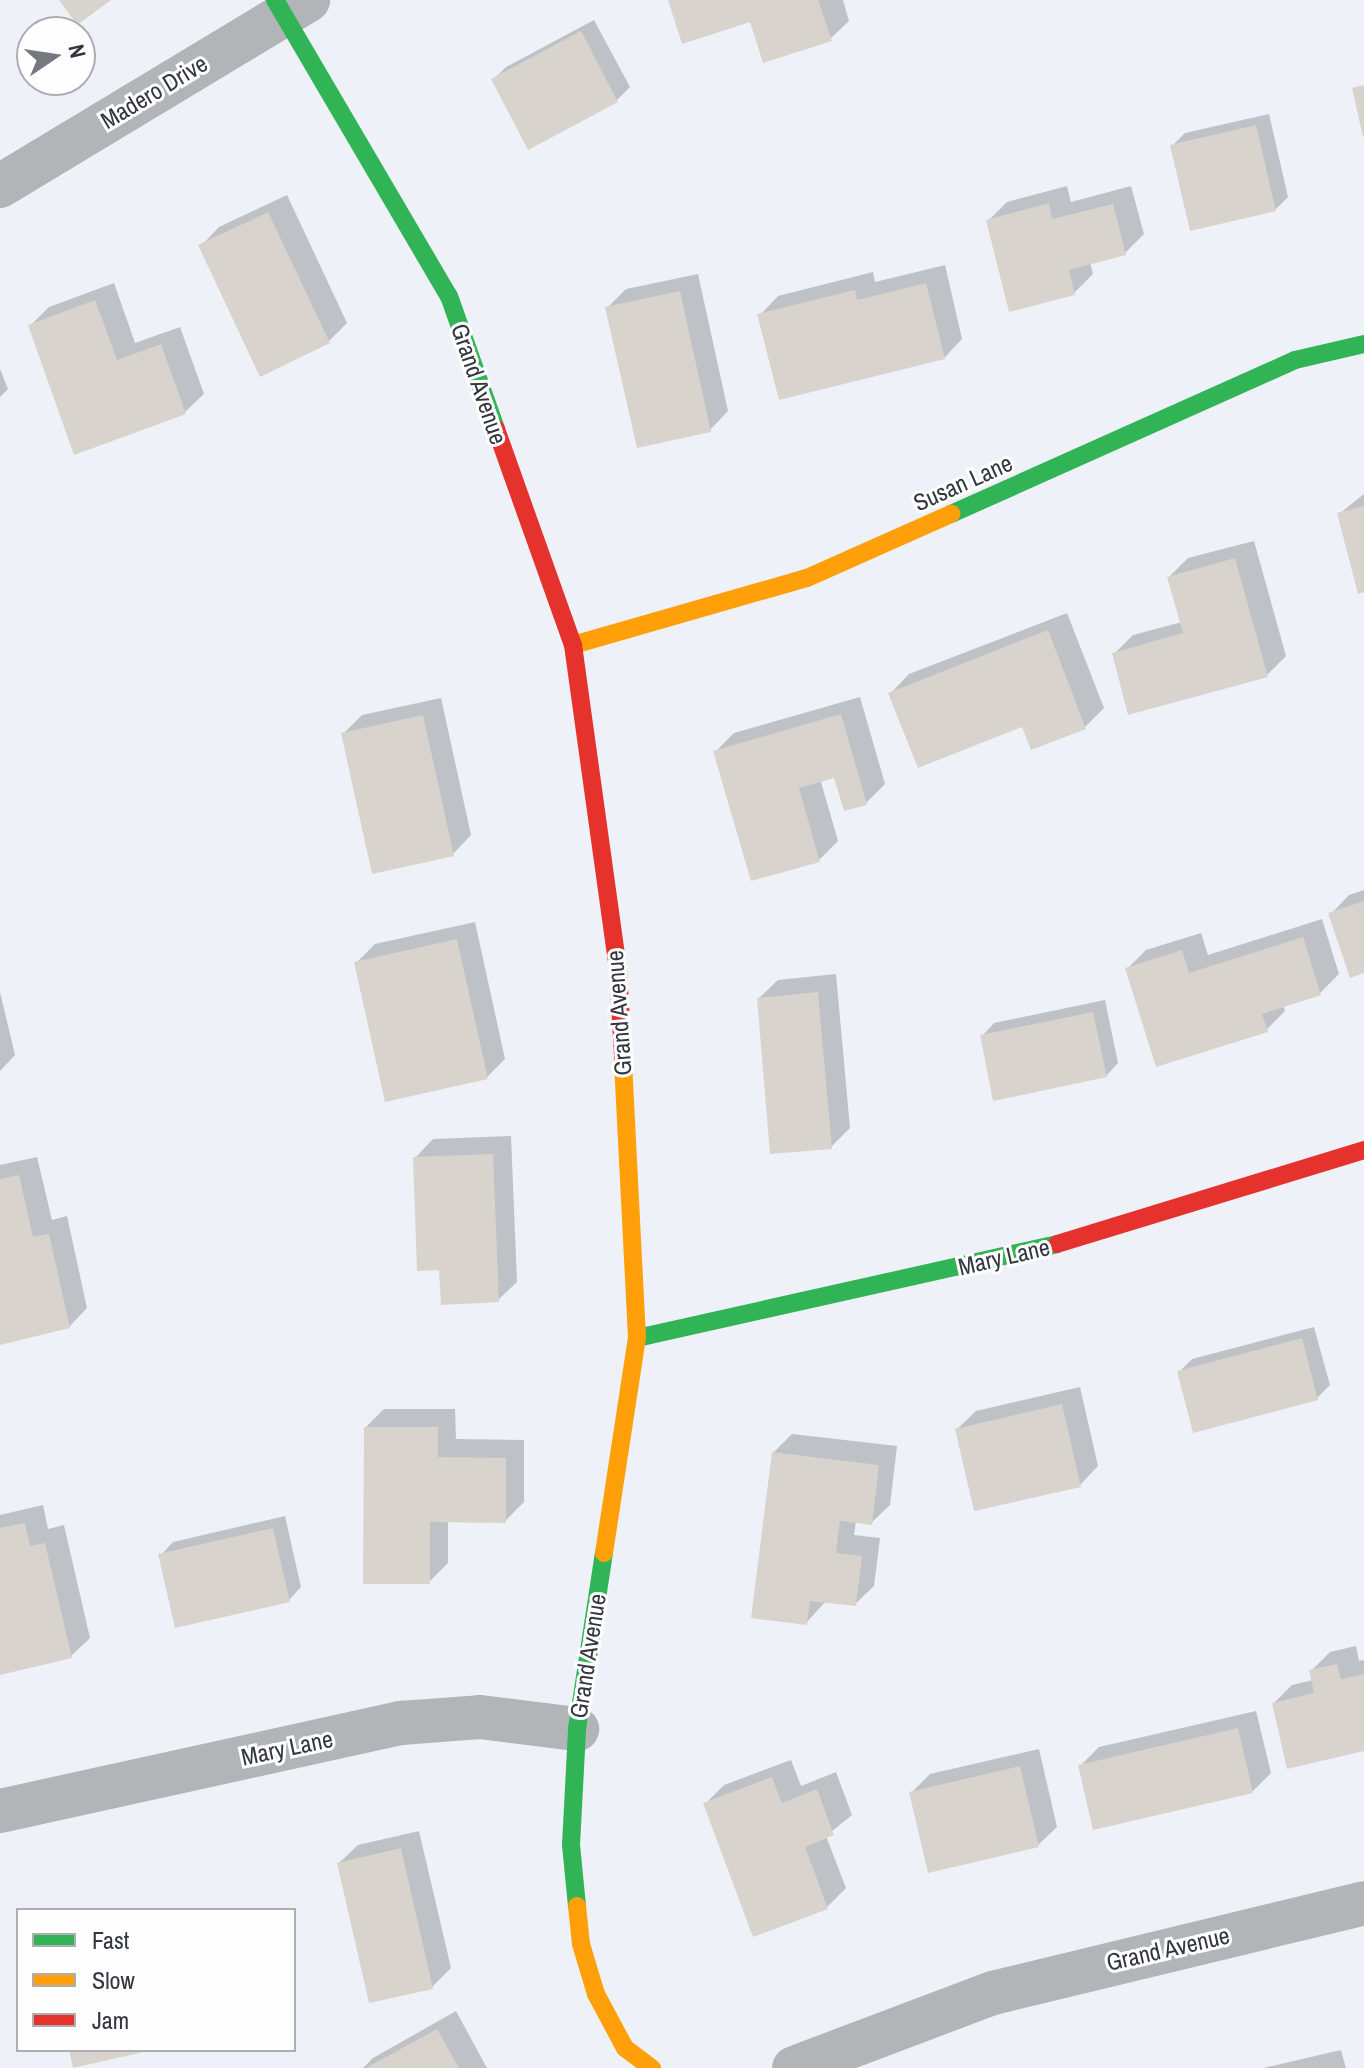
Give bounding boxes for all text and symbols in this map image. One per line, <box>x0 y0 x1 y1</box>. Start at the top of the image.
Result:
north arrow <box>16 16 96 96</box>
text: N <box>61 41 94 61</box>
street label: Madero Drive <box>95 49 213 135</box>
street label: Grand Avenue <box>445 319 513 449</box>
street label: Susan Lane <box>909 448 1017 518</box>
street label: Grand Avenue <box>600 949 638 1077</box>
street label: Mary Lane <box>955 1233 1053 1281</box>
street label: Grand Avenue <box>564 1591 612 1721</box>
street label: Mary Lane <box>239 1724 335 1772</box>
legend <box>16 1908 296 2052</box>
street label: Grand Avenue <box>1103 1921 1233 1977</box>
text: Fast <box>92 1924 129 1956</box>
text: Slow <box>92 1964 135 1996</box>
text: Jam <box>92 2004 129 2036</box>

